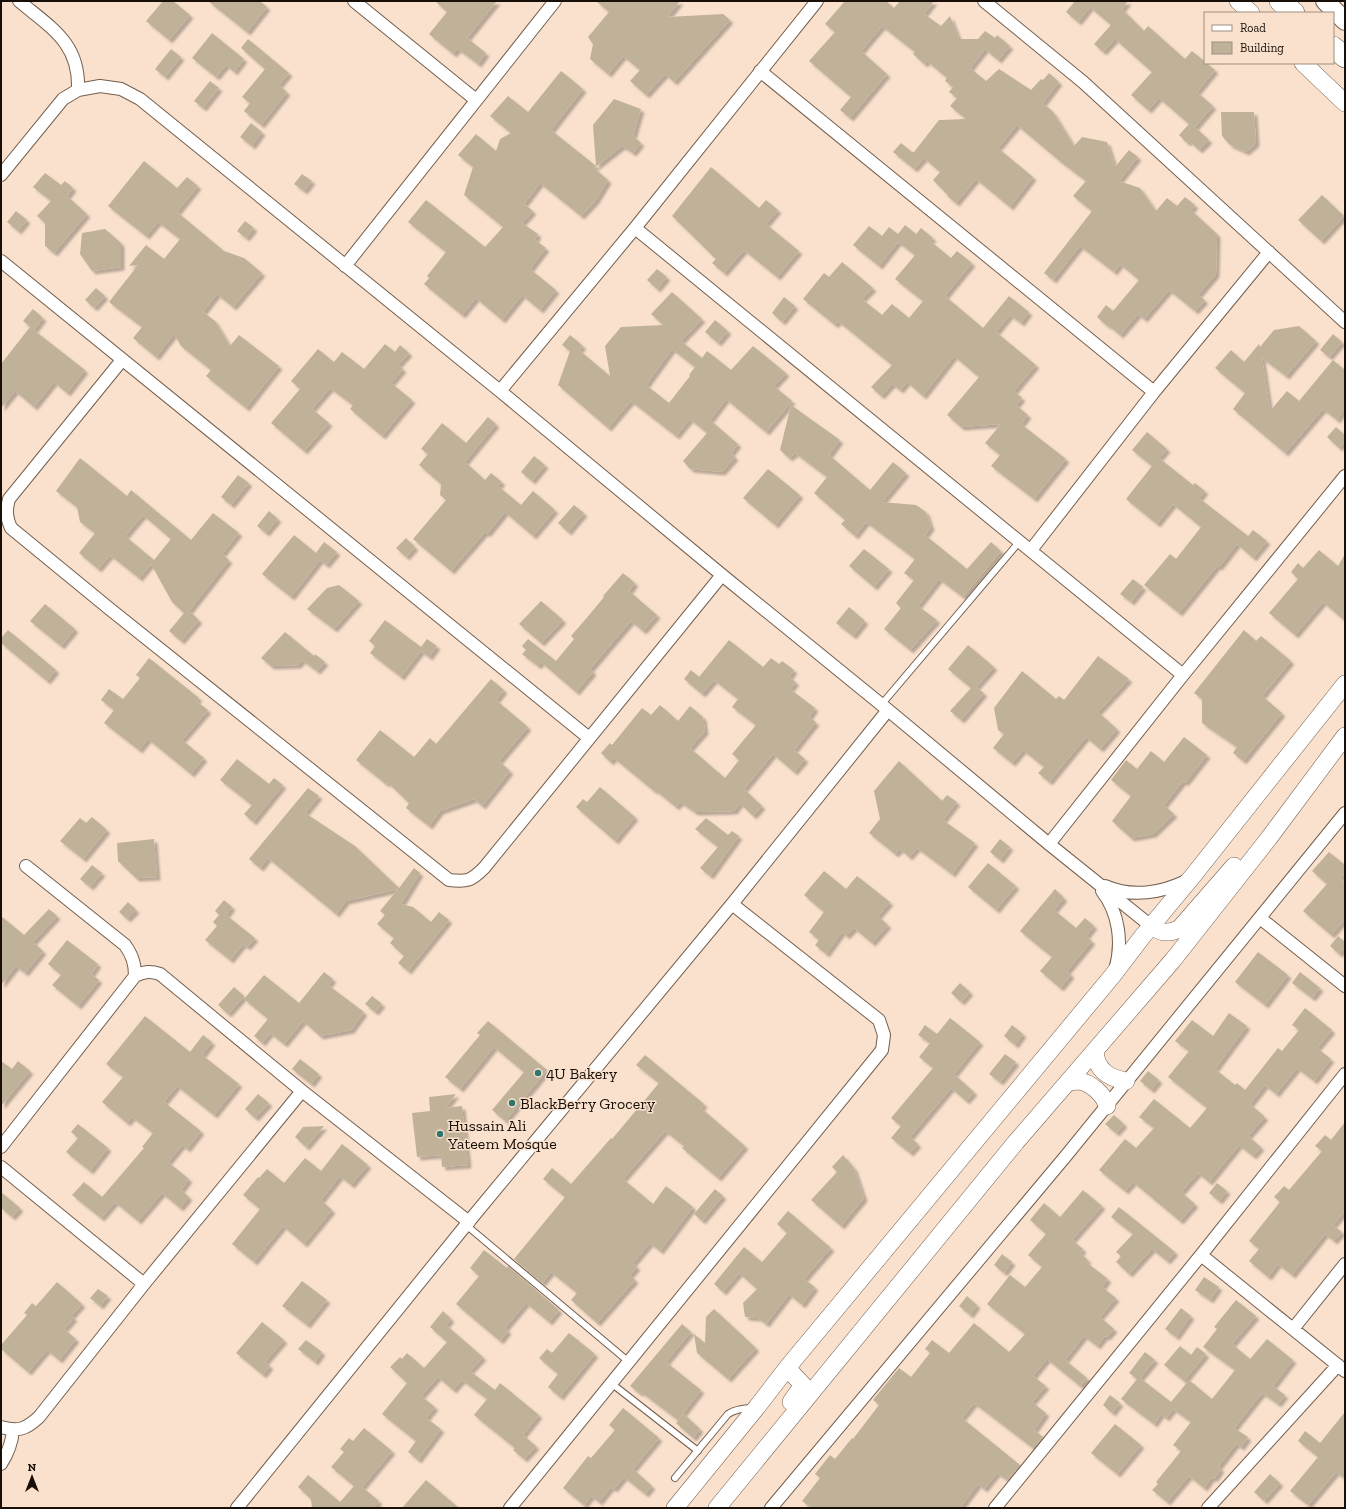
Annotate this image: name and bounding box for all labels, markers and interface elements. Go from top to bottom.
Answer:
legend [1204,12,1334,64]
text: Road [1240,21,1266,35]
text: Building [1240,41,1284,55]
place label: 4U Bakery [546,1064,618,1083]
marker: 4U Bakery [533,1068,543,1078]
place label: BlackBerry Grocery [520,1094,656,1113]
marker: BlackBerry Grocery [507,1098,517,1108]
place label: Hussain Ali Yateem Mosque [447,1116,557,1153]
marker: Hussain Ali Yateem Mosque [435,1129,445,1139]
north arrow [12,1457,52,1497]
text: N [28,1461,37,1474]

